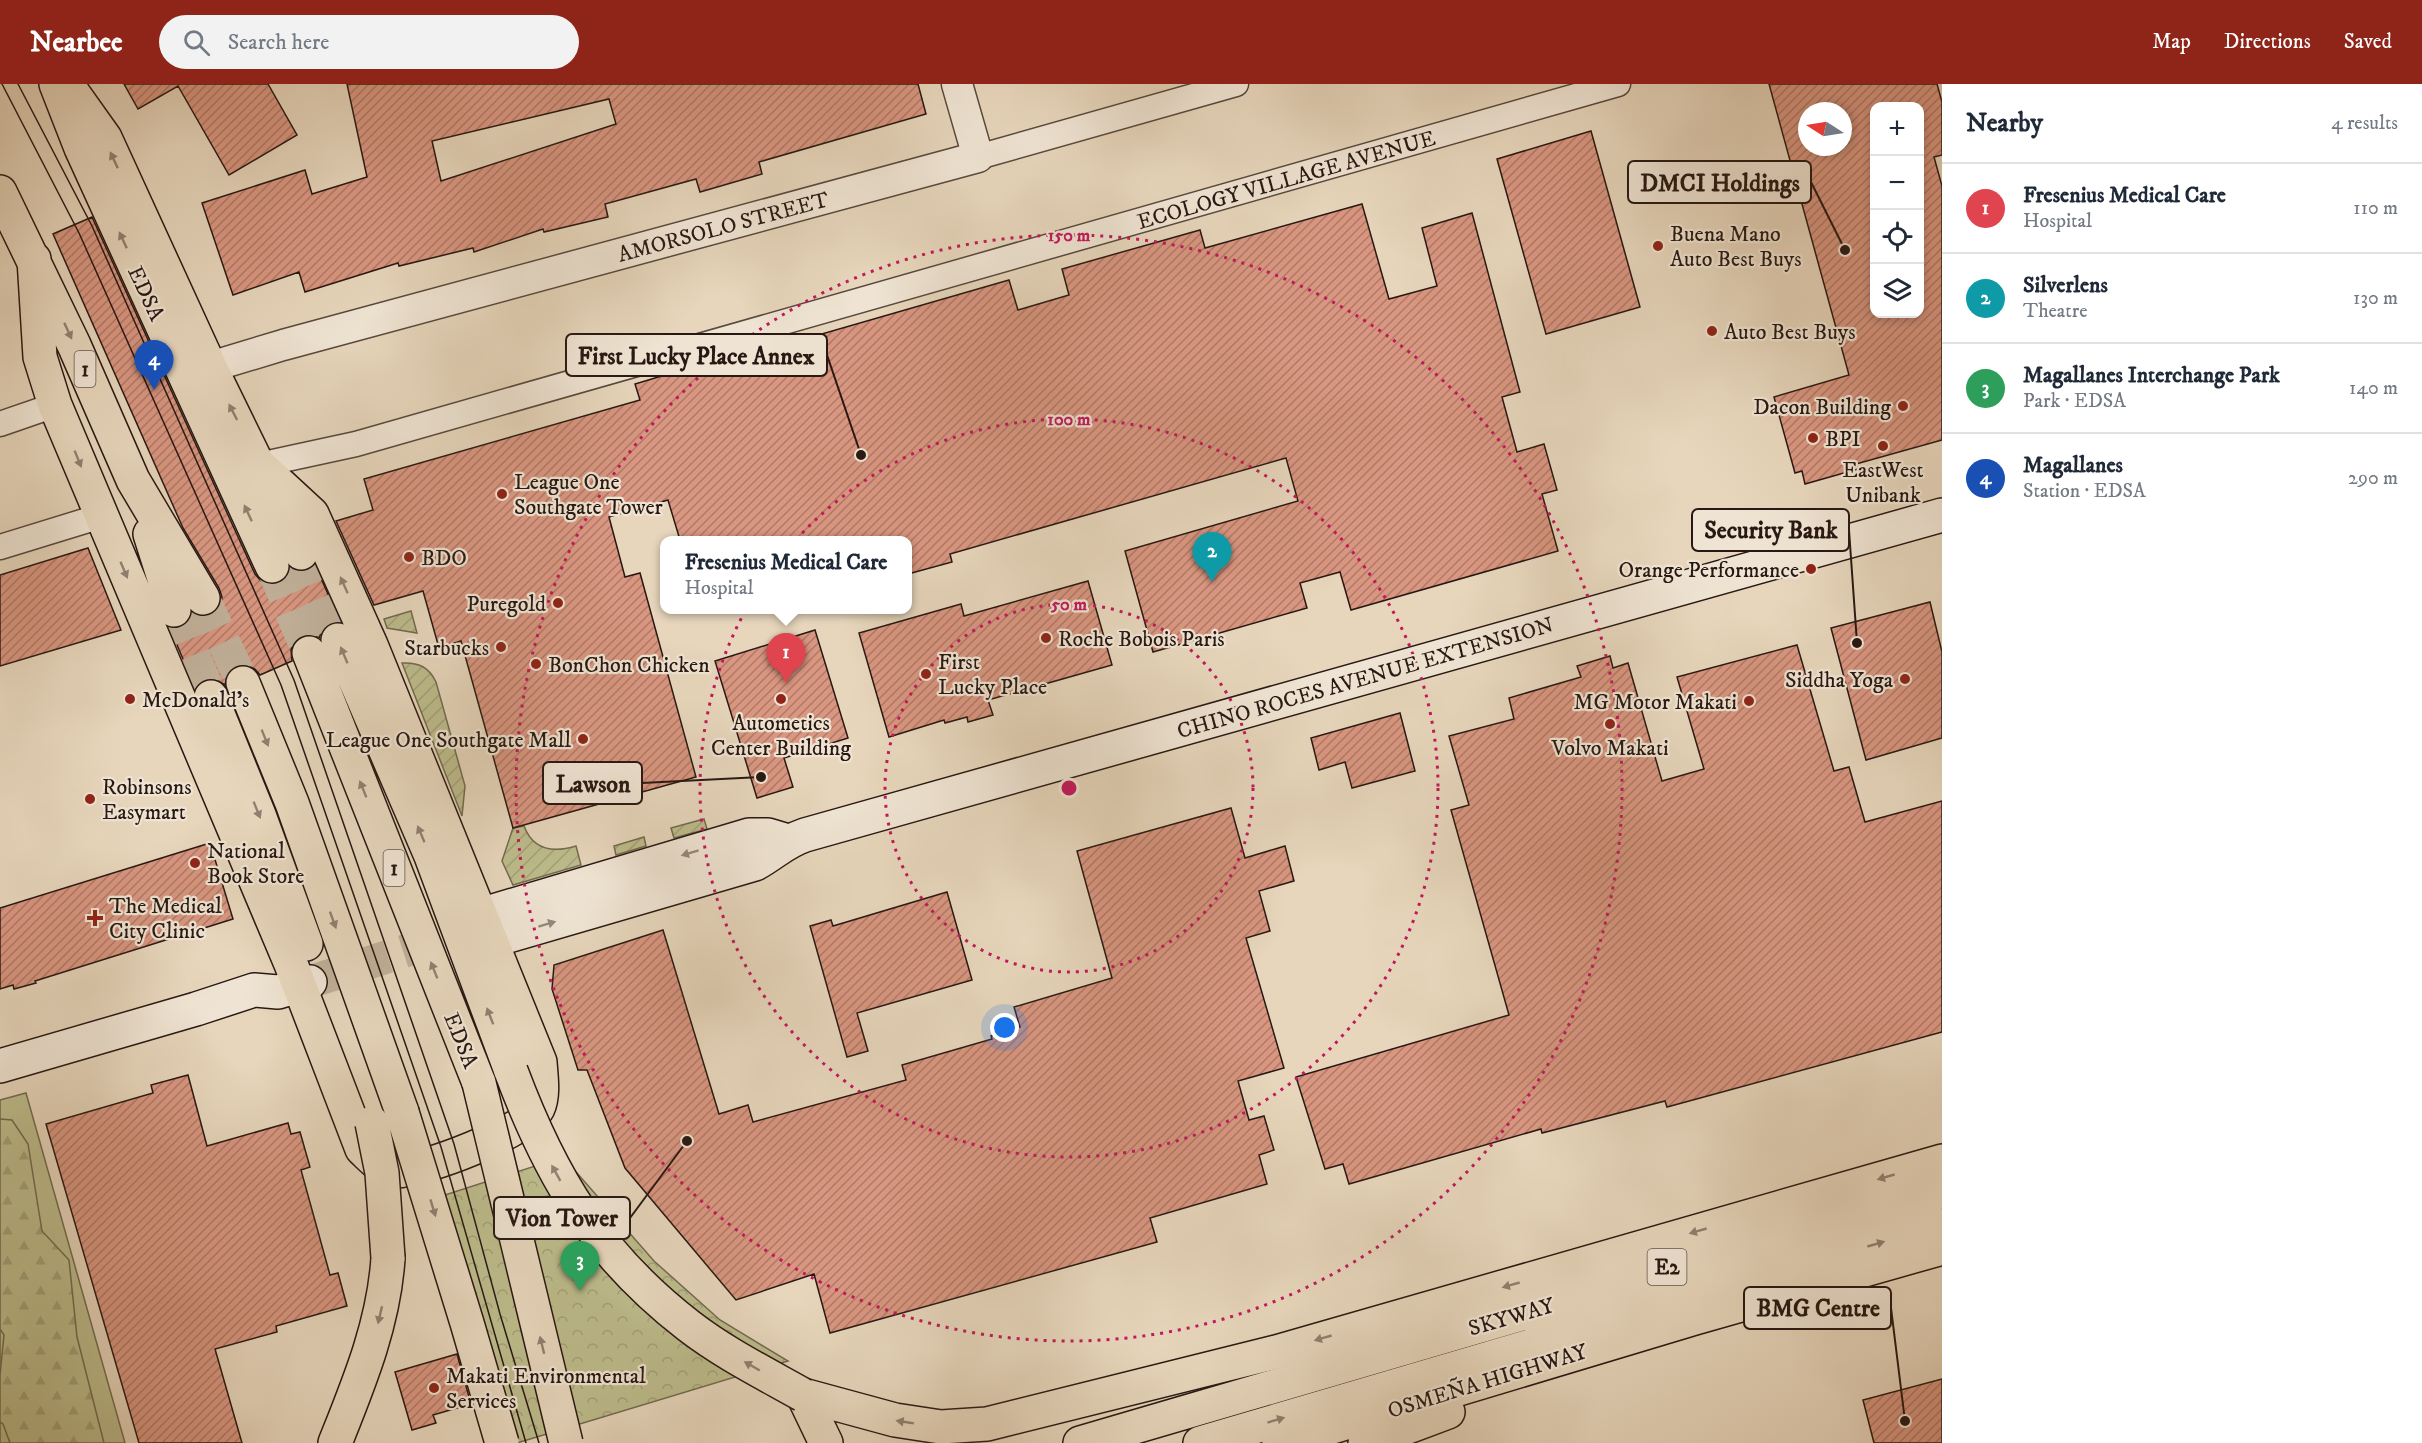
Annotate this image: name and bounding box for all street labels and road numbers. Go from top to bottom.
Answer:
street label: ECOLOGY VILLAGE AVENUE [1134,125,1439,236]
street label: AMORSOLO STREET [615,186,832,269]
street label: EDSA [121,262,170,326]
road number: 1 [74,351,96,387]
street label: CHINO ROCES AVENUE EXTENSION [1174,612,1557,745]
road number: 1 [384,850,404,886]
street label: EDSA [437,1009,484,1073]
road number: E2 [1648,1249,1686,1285]
street label: SKYWAY [1465,1292,1559,1343]
street label: OSMEÑA HIGHWAY [1384,1337,1592,1425]

